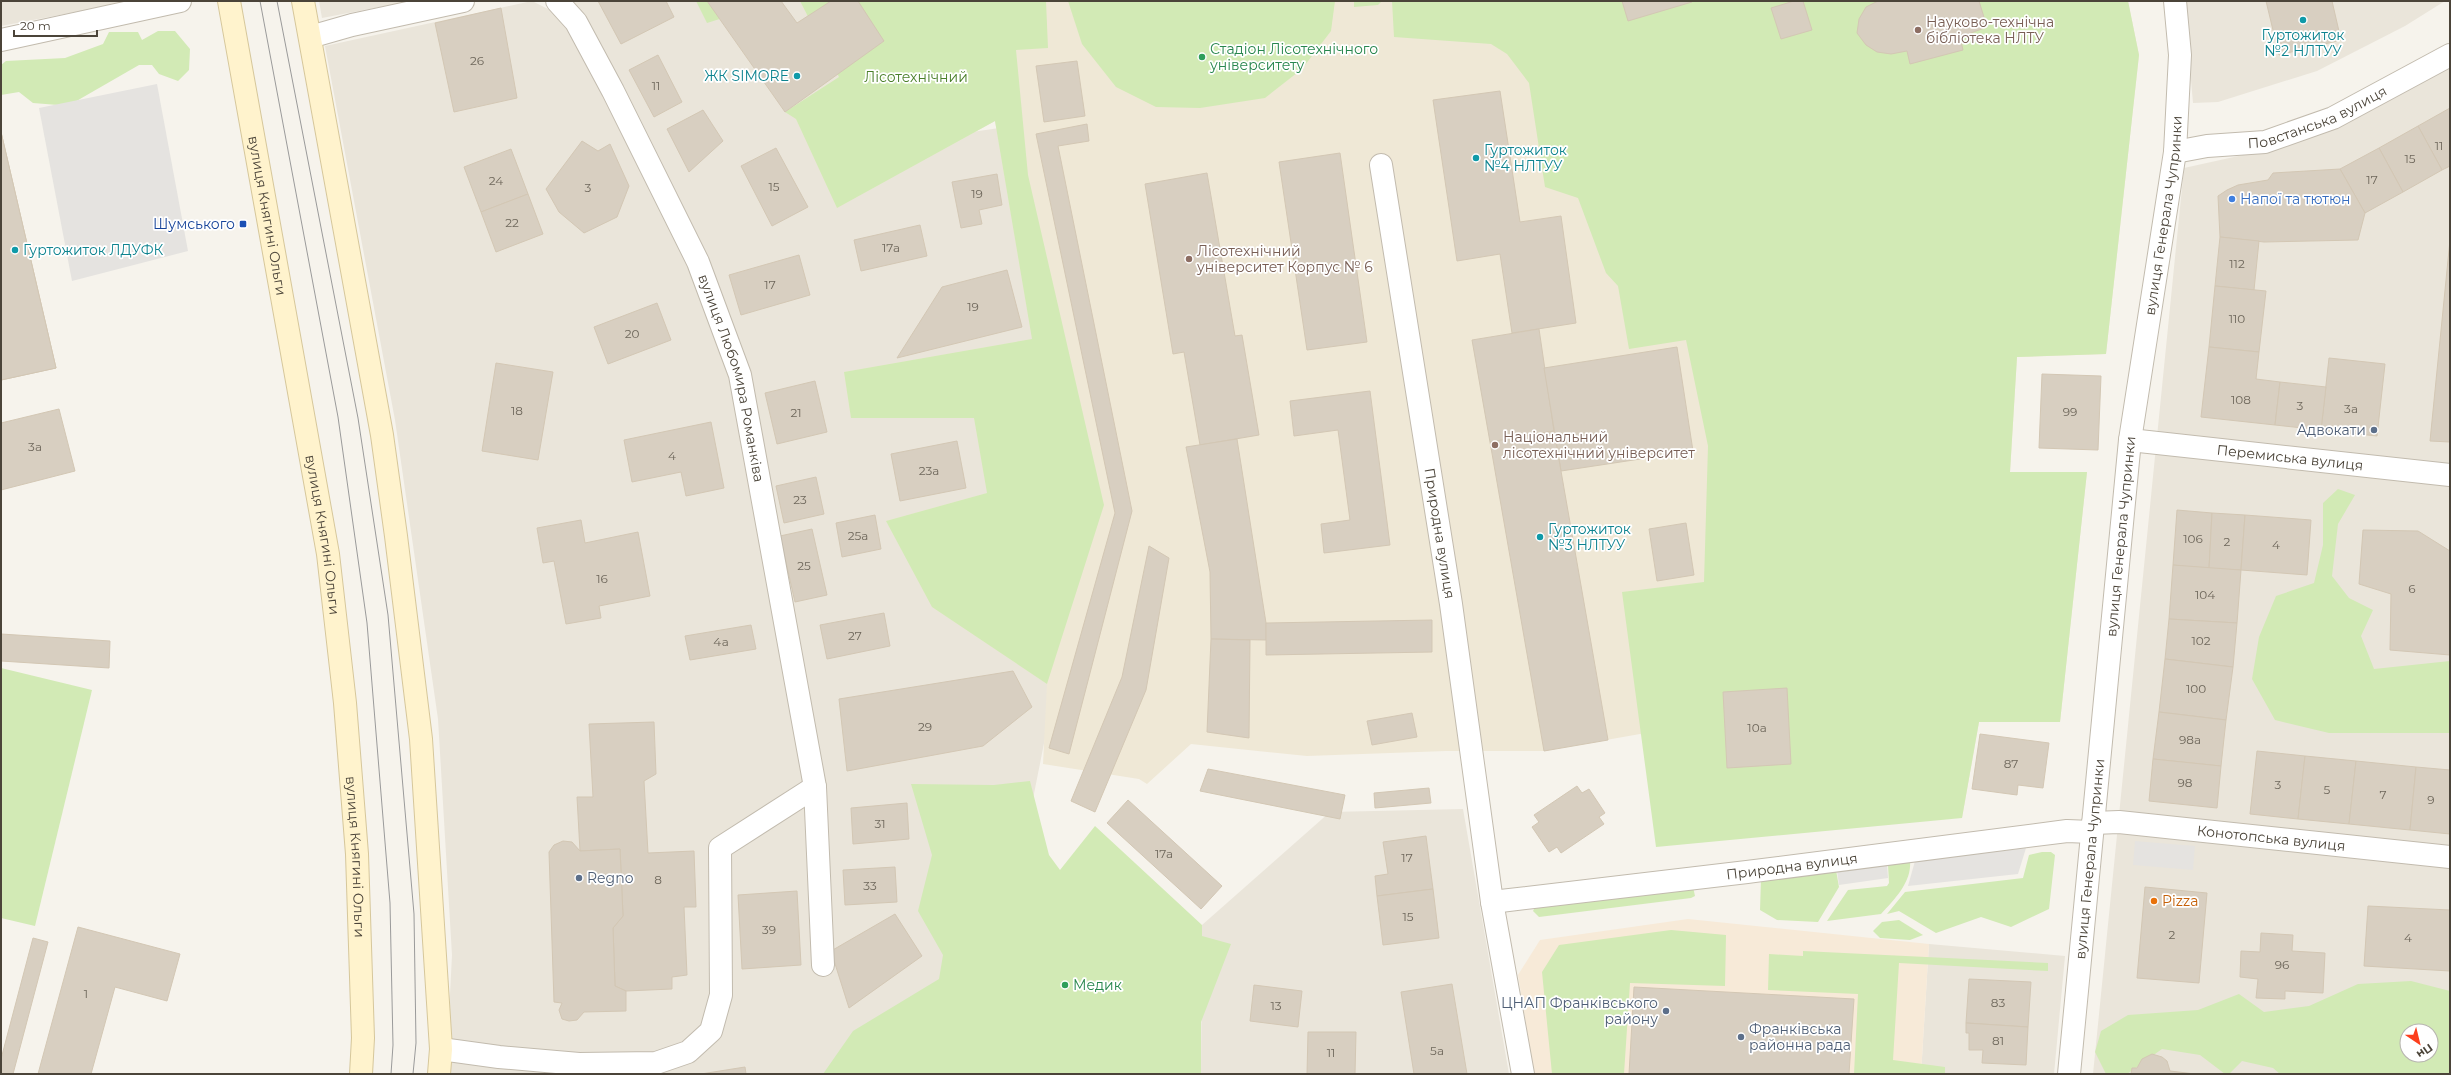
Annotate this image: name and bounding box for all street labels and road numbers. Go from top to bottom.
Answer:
street label: Повстанська вулиця [2247,82,2390,152]
street label: вулиця Генерала Чупринки [2141,115,2186,317]
street label: вулиця Княгині Ольги [244,134,291,297]
street label: вулиця Любомира Романківа [694,272,768,484]
street label: вулиця Генерала Чупринки [2102,435,2139,638]
street label: Перемиська вулиця [2216,441,2364,474]
street label: вулиця Княгині Ольги [301,453,344,616]
street label: Природна вулиця [1420,467,1459,600]
street label: вулиця Генерала Чупринки [2071,758,2108,960]
street label: вулиця Княгині Ольги [342,775,369,938]
street label: Конотопська вулиця [2196,821,2346,855]
street label: Природна вулиця [1725,849,1859,883]

